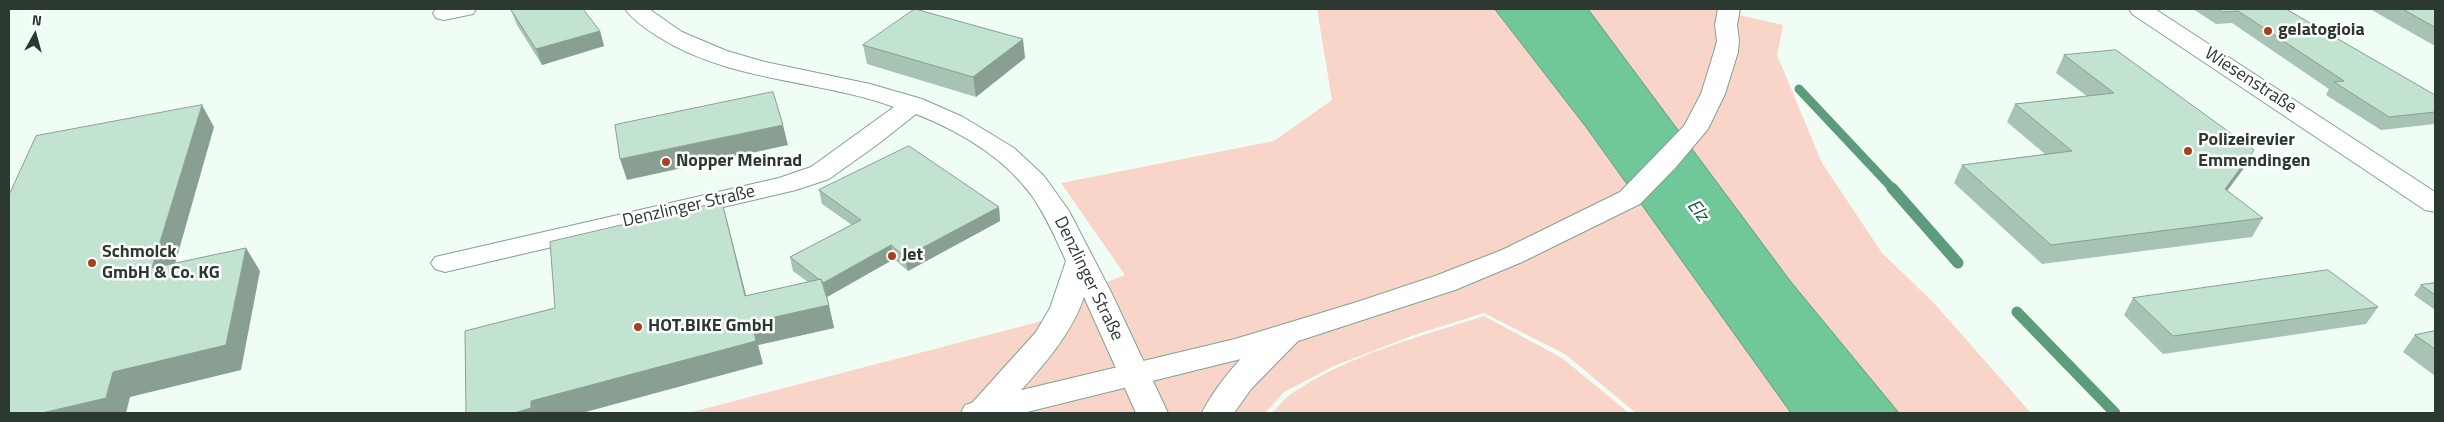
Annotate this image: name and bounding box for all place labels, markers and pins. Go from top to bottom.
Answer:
place label: gelatogioia [2278,20,2365,42]
marker: gelatogioia [2262,25,2274,37]
place label: Polizeirevier Emmendingen [2198,130,2311,172]
marker: Polizeirevier Emmendingen [2182,145,2194,157]
place label: Nopper Meinrad [676,151,802,173]
marker: Nopper Meinrad [660,156,672,168]
place label: Schmolck GmbH & Co. KG [102,242,220,284]
place label: Jet [902,245,923,267]
marker: Jet [886,250,898,262]
marker: Schmolck GmbH & Co. KG [86,257,98,269]
place label: HOT.BIKE GmbH [648,316,774,338]
marker: HOT.BIKE GmbH [632,321,644,333]

